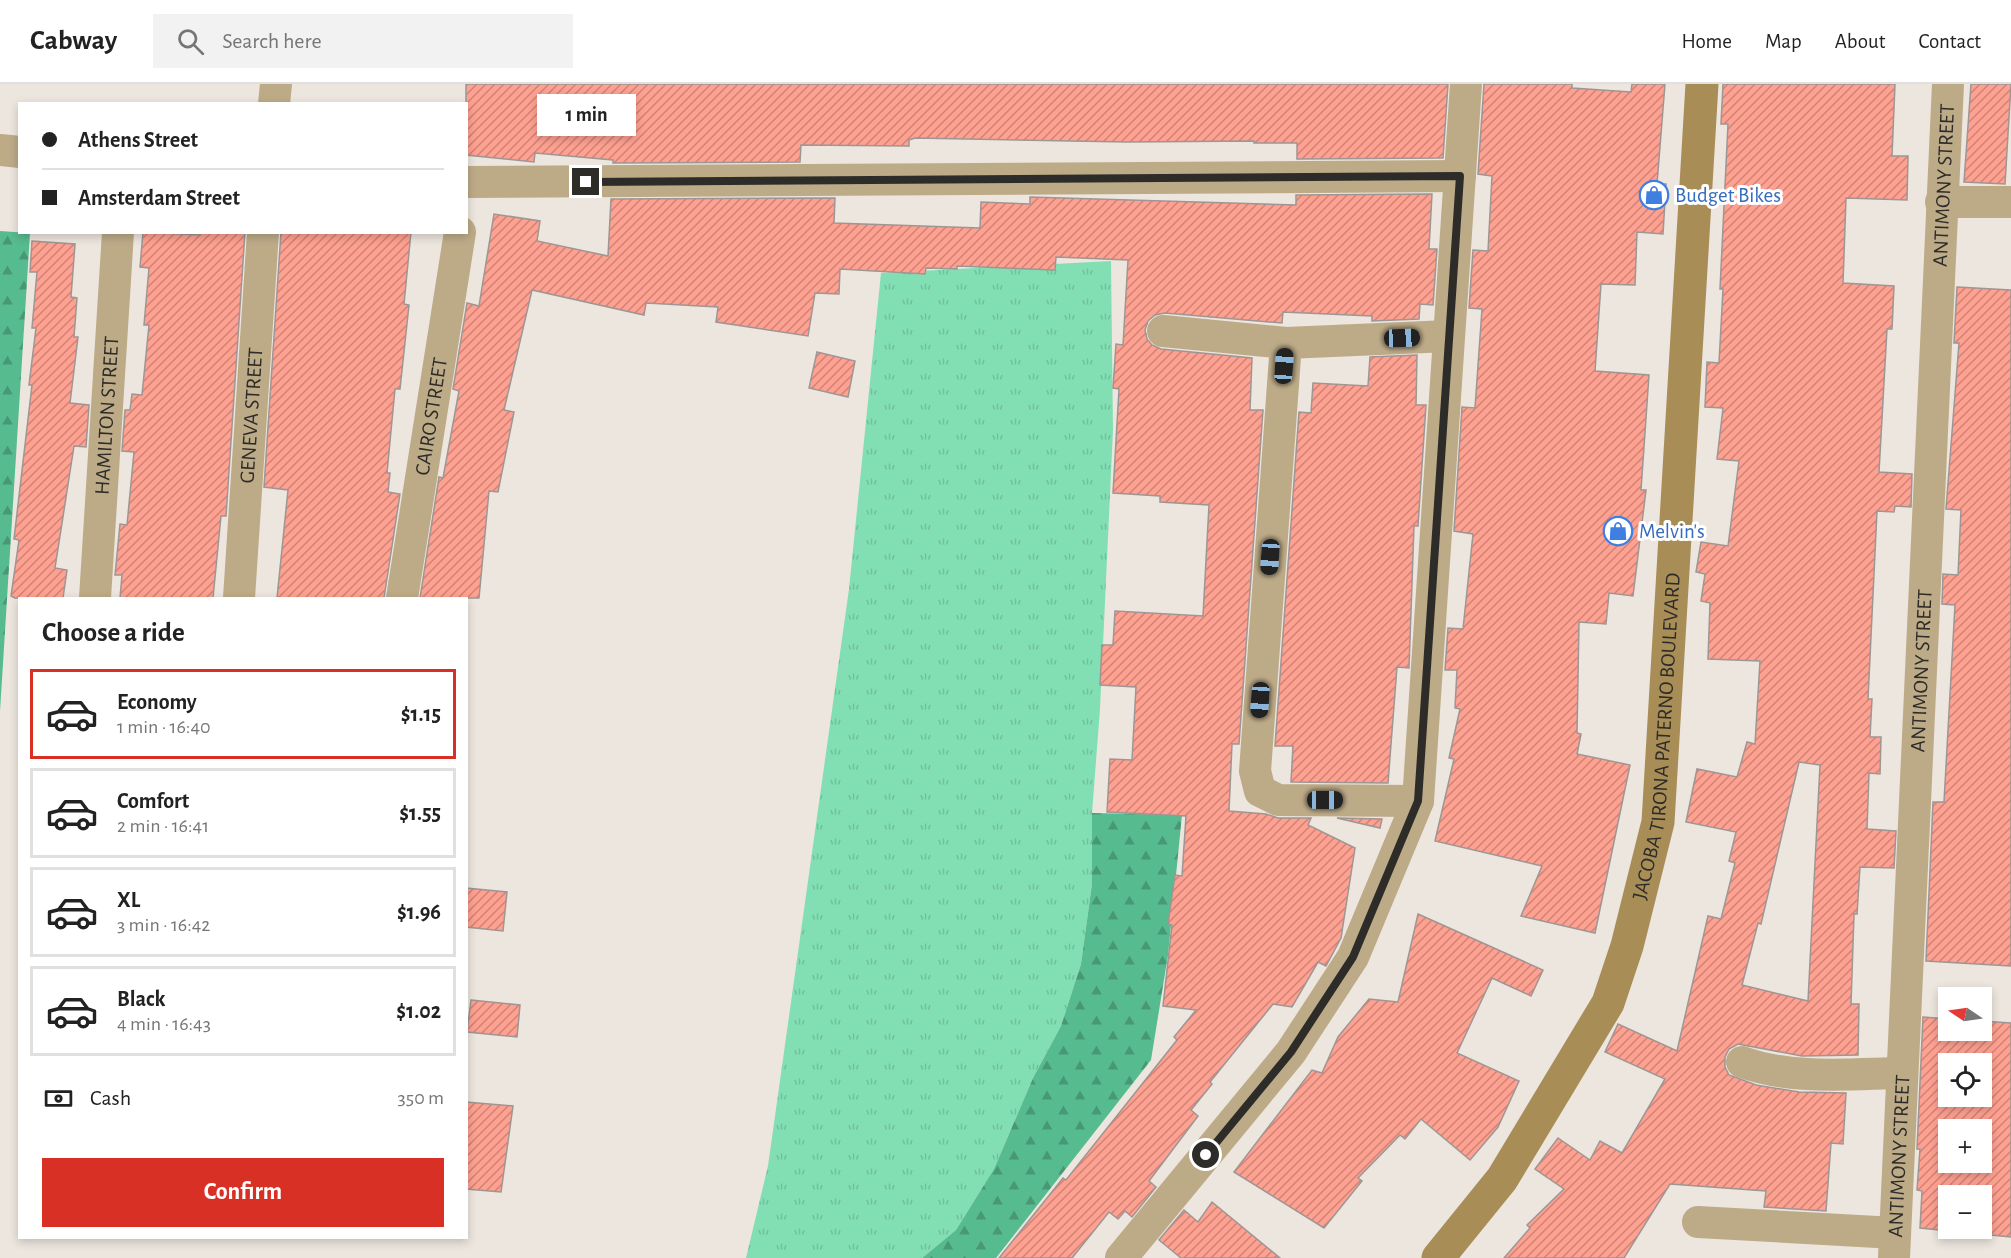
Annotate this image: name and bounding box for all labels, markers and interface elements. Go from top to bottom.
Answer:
search box [153,14,573,68]
icon: search [174,25,207,58]
text: Cabway [30,27,117,55]
text: Search here [222,30,322,52]
text: Home [1681,31,1732,52]
text: Map [1765,31,1802,52]
text: About [1835,31,1885,52]
text: Contact [1918,31,1981,52]
callout: 1 min [536,95,636,137]
street label: ANTIMONY STREET [1929,103,1958,267]
text: 1 min [565,105,608,125]
text: Athens Street [78,129,198,151]
route end [572,168,599,195]
shop icon: Budget Bikes [1638,179,1670,211]
place label: Budget Bikes [1675,185,1781,206]
text: Amsterdam Street [78,187,240,209]
car [1384,328,1420,348]
street label: HAMILTON STREET [91,335,122,495]
street label: GENEVA STREET [236,347,266,484]
car [1274,347,1294,385]
street label: CAIRO STREET [411,356,450,477]
shop icon: Melvin's [1602,515,1634,547]
place label: Melvin's [1639,521,1705,542]
car [1260,538,1280,576]
street label: JACOBA TIRONA PATERNO BOULEVARD [1628,572,1683,902]
street label: ANTIMONY STREET [1907,589,1935,753]
text: Choose a ride [42,619,185,646]
car [1250,681,1270,719]
icon: car [45,687,99,741]
text: Economy [117,691,197,713]
text: $1.15 [401,703,441,725]
text: 1 min · 16:40 [117,717,211,737]
icon: car [45,786,99,840]
text: Comfort [117,790,189,812]
car [1307,791,1343,809]
text: $1.55 [399,802,441,824]
text: 2 min · 16:41 [117,816,209,836]
icon: car [45,885,99,939]
text: XL [117,889,140,911]
text: $1.96 [397,901,441,923]
text: 3 min · 16:42 [117,915,210,935]
icon: car [45,984,99,1038]
north arrow [1938,987,1992,1041]
map controls [1938,987,1992,1239]
text: Black [117,988,165,1010]
text: $1.02 [396,1000,441,1022]
text: 4 min · 16:43 [117,1014,211,1034]
button: locate [1938,1053,1992,1107]
street label: ANTIMONY STREET [1884,1074,1913,1238]
icon: cash [42,1082,75,1115]
text: Cash [90,1087,131,1109]
text: 350 m [398,1088,444,1108]
button: + [1938,1119,1992,1173]
route start [1192,1141,1219,1168]
button: Confirm [42,1158,444,1227]
button: − [1938,1185,1992,1239]

